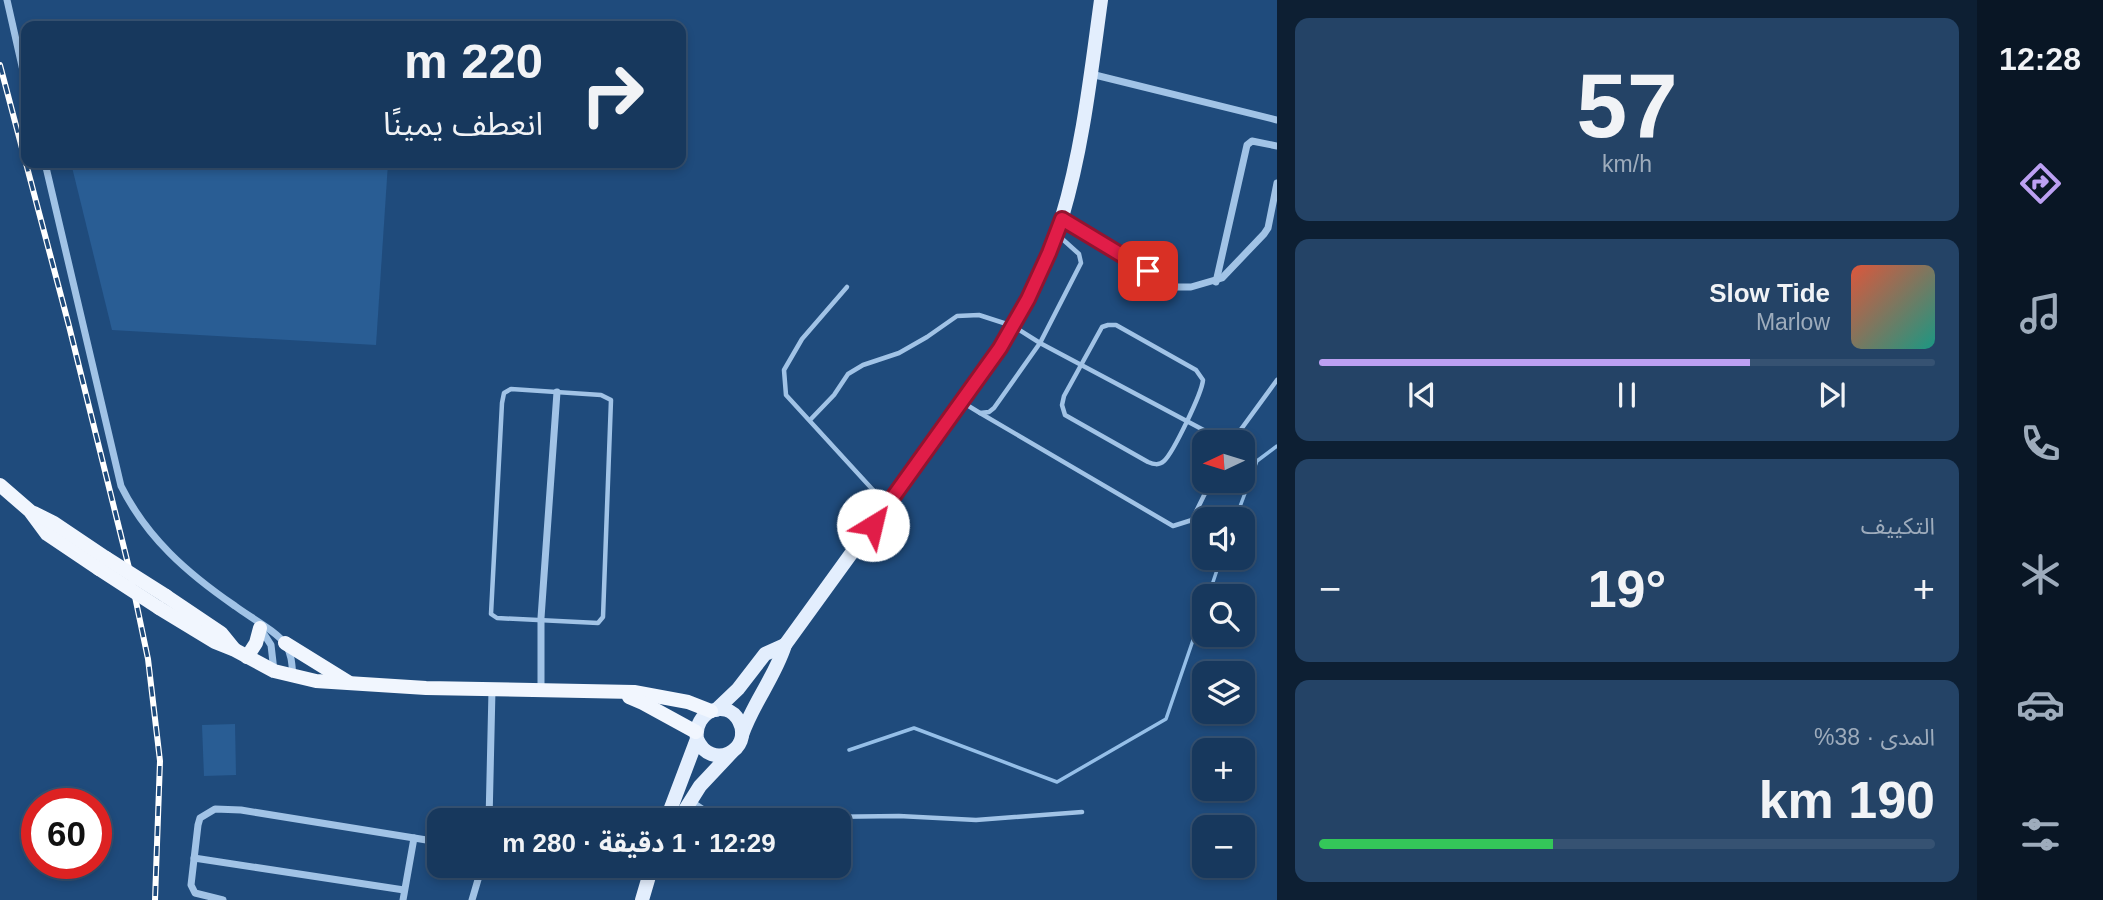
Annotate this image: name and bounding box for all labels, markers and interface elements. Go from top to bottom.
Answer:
text: 220 m [404,34,543,88]
text: 12:28 [1999,41,2081,77]
icon: right [567,49,658,140]
text: 57 [1576,55,1678,156]
text: انعطف يمينًا [383,106,543,142]
text: km/h [1602,151,1652,177]
icon: directions [2016,159,2065,208]
pin [1118,241,1178,301]
icon: arrive [1129,252,1167,290]
text: Slow Tide [1709,278,1830,308]
icon: music [2016,289,2065,338]
text: Marlow [1756,309,1830,335]
icon: previous [1403,376,1441,414]
icon: pause [1608,376,1646,414]
icon: next [1813,376,1851,414]
icon: phone [2016,419,2065,468]
north arrow [1192,430,1255,494]
map controls [1192,430,1255,878]
position arrow [836,488,910,562]
button: sound [1192,507,1255,570]
text: التكييف [1861,513,1935,539]
icon: climate [2016,550,2065,599]
text: 19° [1588,560,1666,618]
text: − [1319,568,1341,610]
text: + [1913,568,1935,610]
button: search [1192,584,1255,647]
button: layers [1192,661,1255,724]
icon: car [2016,680,2065,729]
text: المدى · 38% [1814,724,1935,750]
button: + [1192,738,1255,801]
text: 190 km [1759,771,1935,829]
speed limit sign: 60 [21,788,112,879]
icon: filters [2016,810,2065,859]
button: − [1192,815,1255,878]
text: 12:29 · 1 دقيقة · 280 m [502,828,776,858]

